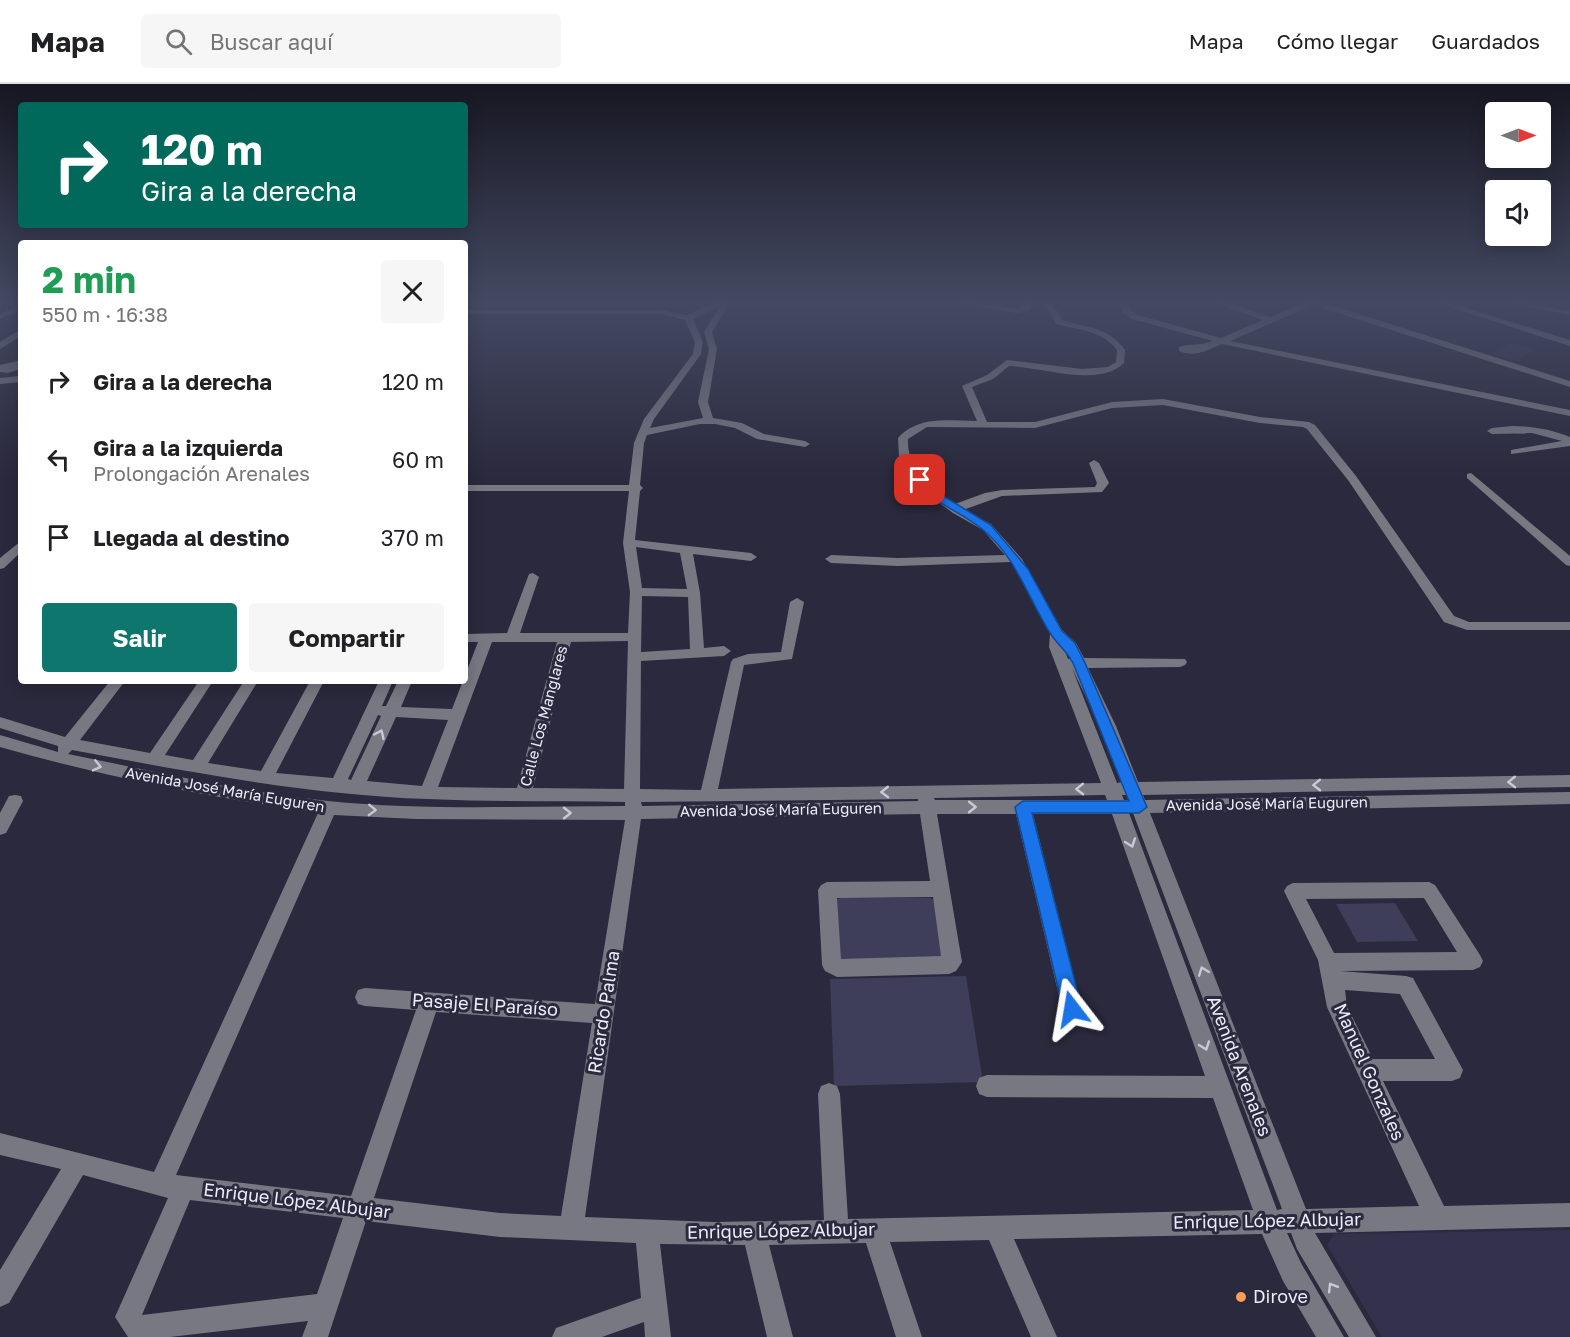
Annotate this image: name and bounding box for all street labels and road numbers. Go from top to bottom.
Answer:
street label: Calle Los Manglares [516,643,571,788]
street label: Avenida José María Euguren [124,763,326,815]
street label: Avenida José María Euguren [1166,792,1368,814]
street label: Avenida José María Euguren [680,798,882,820]
street label: Ricardo Palma [582,949,624,1075]
street label: Pasaje El Paraíso [411,988,559,1020]
street label: Avenida Arenales [1203,992,1277,1139]
street label: Manuel Gonzales [1330,1000,1410,1144]
street label: Enrique López Albujar [202,1178,392,1222]
street label: Enrique López Albujar [1173,1207,1361,1233]
street label: Enrique López Albujar [687,1217,875,1243]

